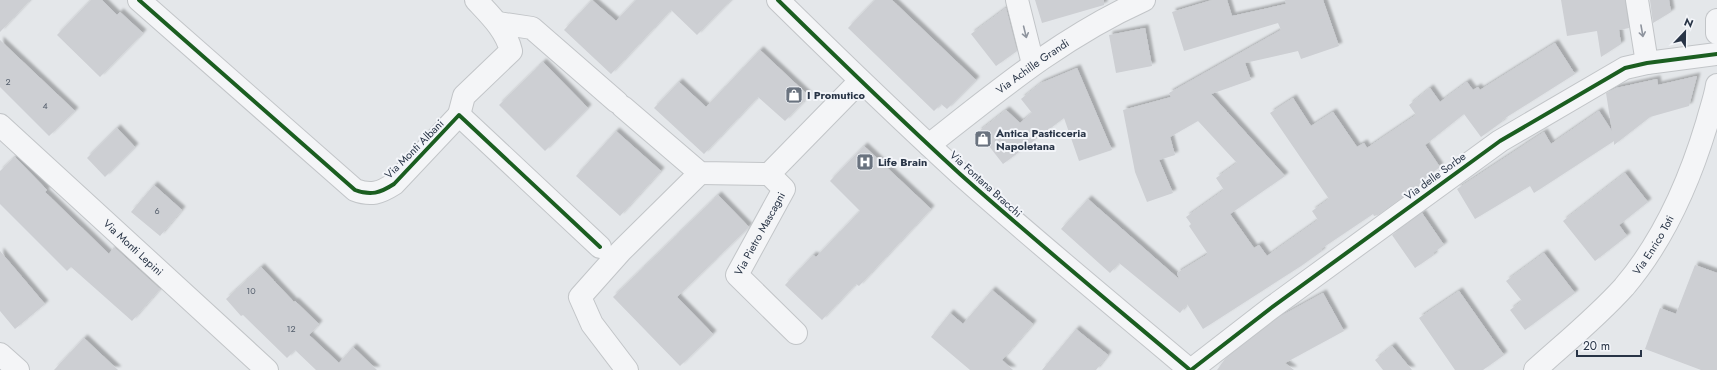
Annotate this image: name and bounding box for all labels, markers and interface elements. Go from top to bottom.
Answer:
north arrow [1665,12,1705,52]
text: N [1682,14,1696,32]
one-way arrow [1638,24,1646,37]
one-way arrow [1022,25,1029,38]
street label: Via Achille Grandi [992,35,1072,98]
house number: 2 [5,75,11,88]
shop icon: I Promutico [784,85,804,105]
place label: I Promutico [807,87,866,103]
house number: 4 [42,99,48,112]
street label: Via Monti Albani [381,116,447,182]
place label: Antica Pasticceria Napoletana [995,125,1086,154]
shop icon: Antica Pasticceria Napoletana [973,129,993,149]
street label: Via Fontana Bracchi [946,147,1026,221]
street label: Via delle Sorbe [1401,148,1469,204]
hospital icon: Life Brain [855,152,875,172]
place label: Life Brain [878,154,927,170]
street label: Via Pietro Mascagni [730,189,789,278]
house number: 6 [154,204,160,217]
street label: Via Enrico Toti [1629,212,1678,278]
street label: Via Monti Lepini [100,216,167,279]
house number: 10 [246,284,256,297]
house number: 12 [286,322,296,335]
scale bar [1577,332,1641,358]
text: 20 m [1583,337,1610,355]

